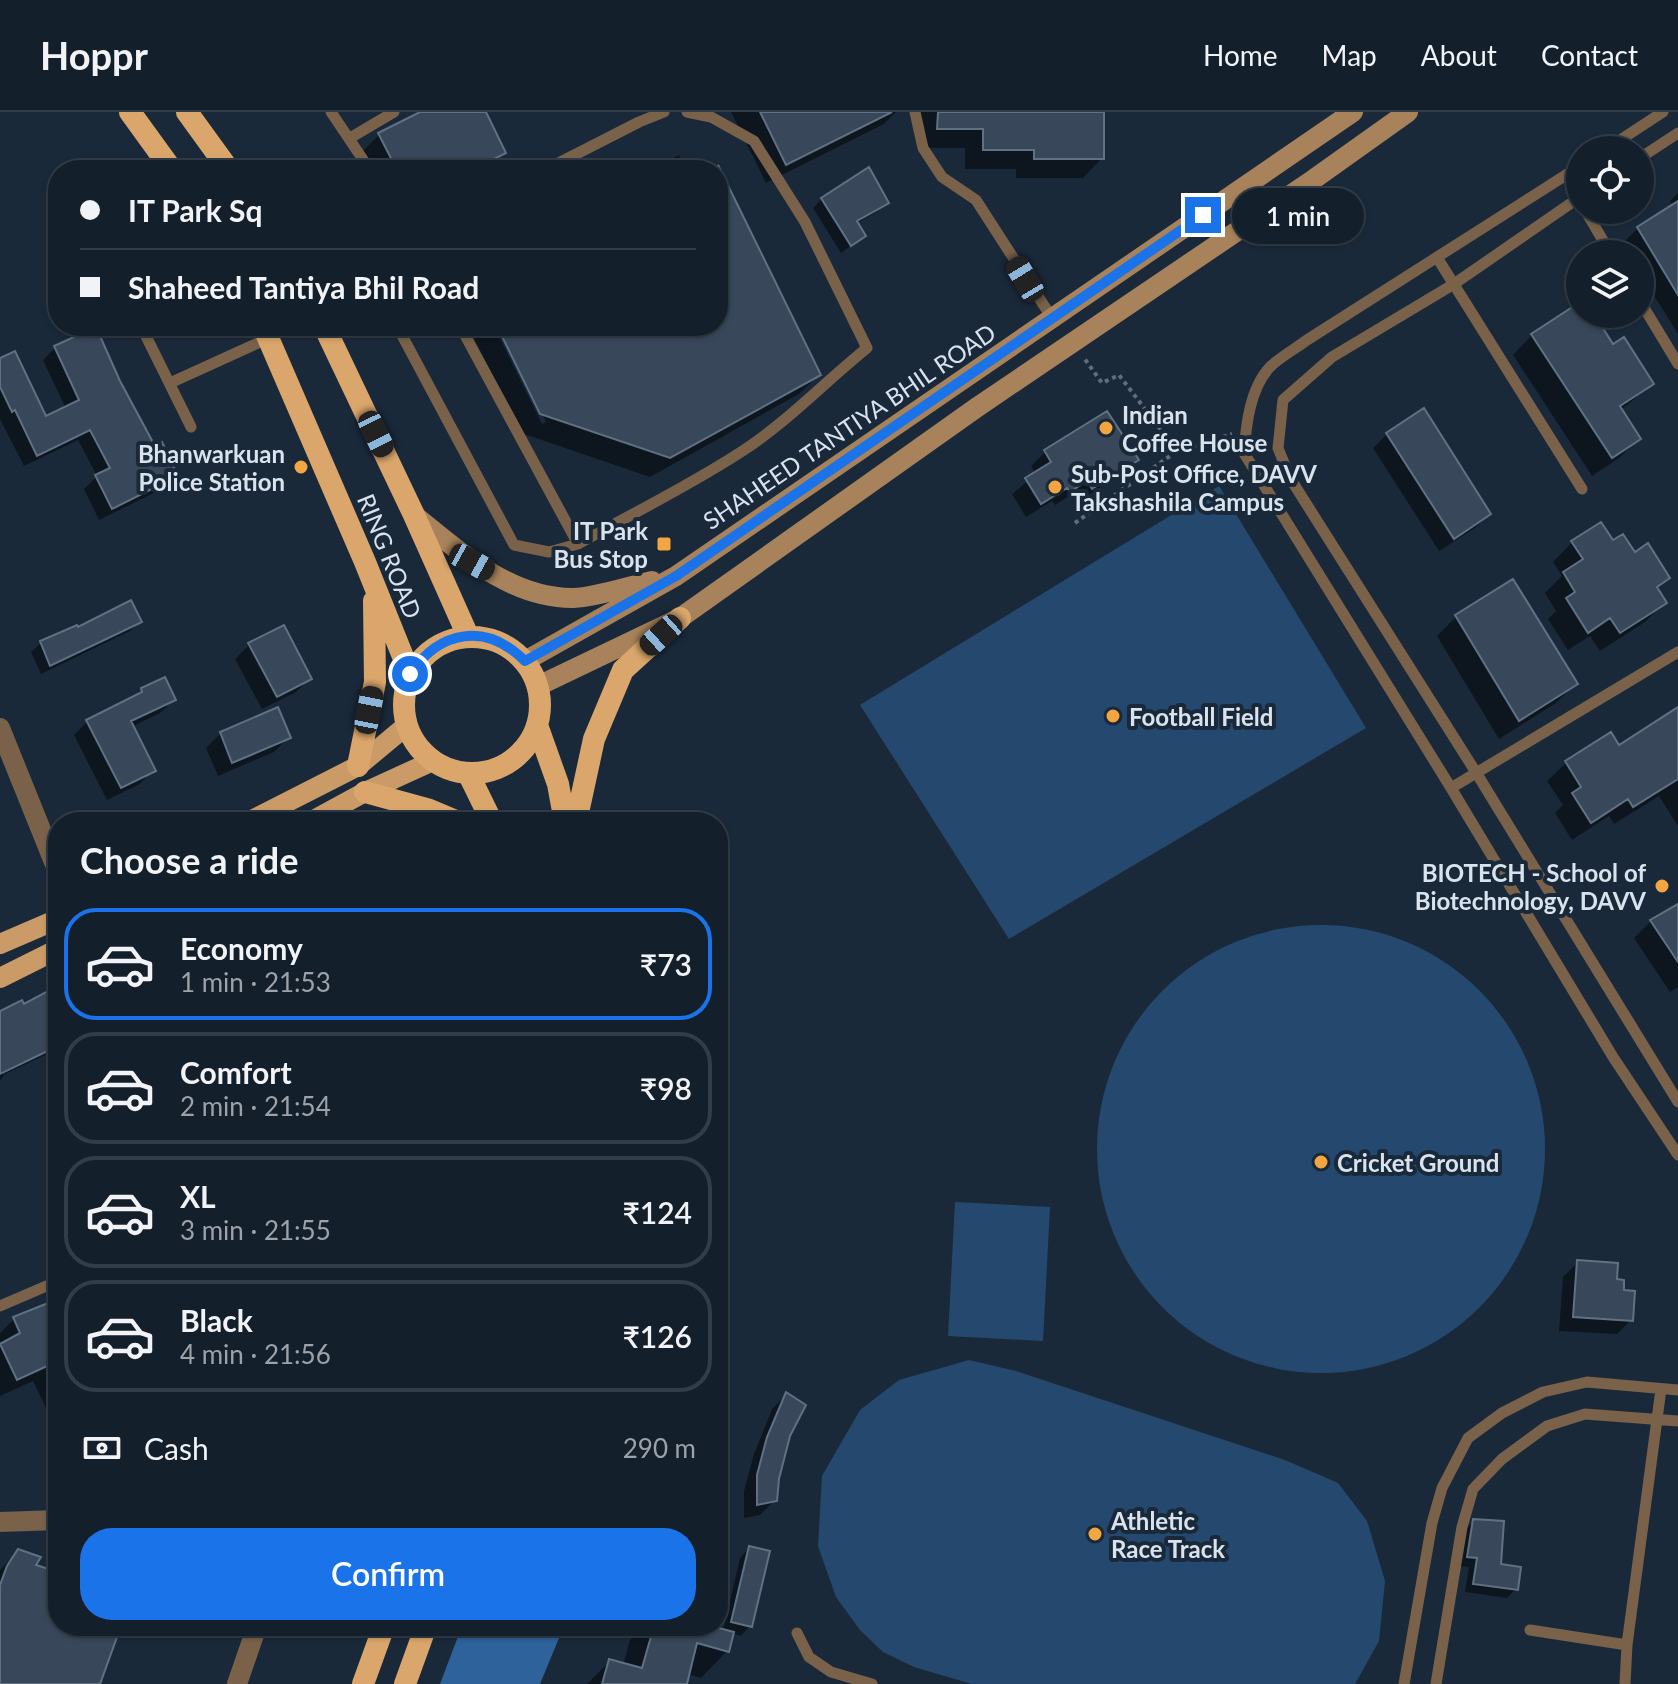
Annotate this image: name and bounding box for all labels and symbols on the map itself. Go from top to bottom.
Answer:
callout: 1 min [1231,187,1363,243]
route end [1185,197,1221,233]
car [1002,252,1048,306]
street label: SHAHEED TANTIYA BHIL ROAD [697,317,1001,535]
place label: Indian Coffee House [1122,400,1268,457]
car [355,407,397,461]
marker: Indian Coffee House [1097,419,1115,437]
place label: Bhanwarkuan Police Station [138,439,285,496]
marker: Bhanwarkuan Police Station [292,458,310,476]
place label: Sub-Post Office, DAVV Takshashila Campus [1071,459,1317,516]
marker: Sub-Post Office, DAVV Takshashila Campus [1046,478,1064,496]
street label: RING ROAD [352,489,428,623]
place label: IT Park Bus Stop [554,516,648,573]
marker: IT Park Bus Stop [655,535,673,553]
car [445,540,499,584]
car [635,610,687,660]
route start [392,656,428,692]
car [353,684,385,736]
place label: Football Field [1129,702,1273,731]
marker: Football Field [1104,707,1122,725]
place label: BIOTECH - School of Biotechnology, DAVV [1415,858,1646,915]
marker: BIOTECH - School of Biotechnology, DAVV [1653,877,1671,895]
place label: Cricket Ground [1337,1148,1499,1177]
marker: Cricket Ground [1312,1153,1330,1171]
place label: Athletic Race Track [1110,1506,1225,1563]
marker: Athletic Race Track [1086,1525,1104,1543]

